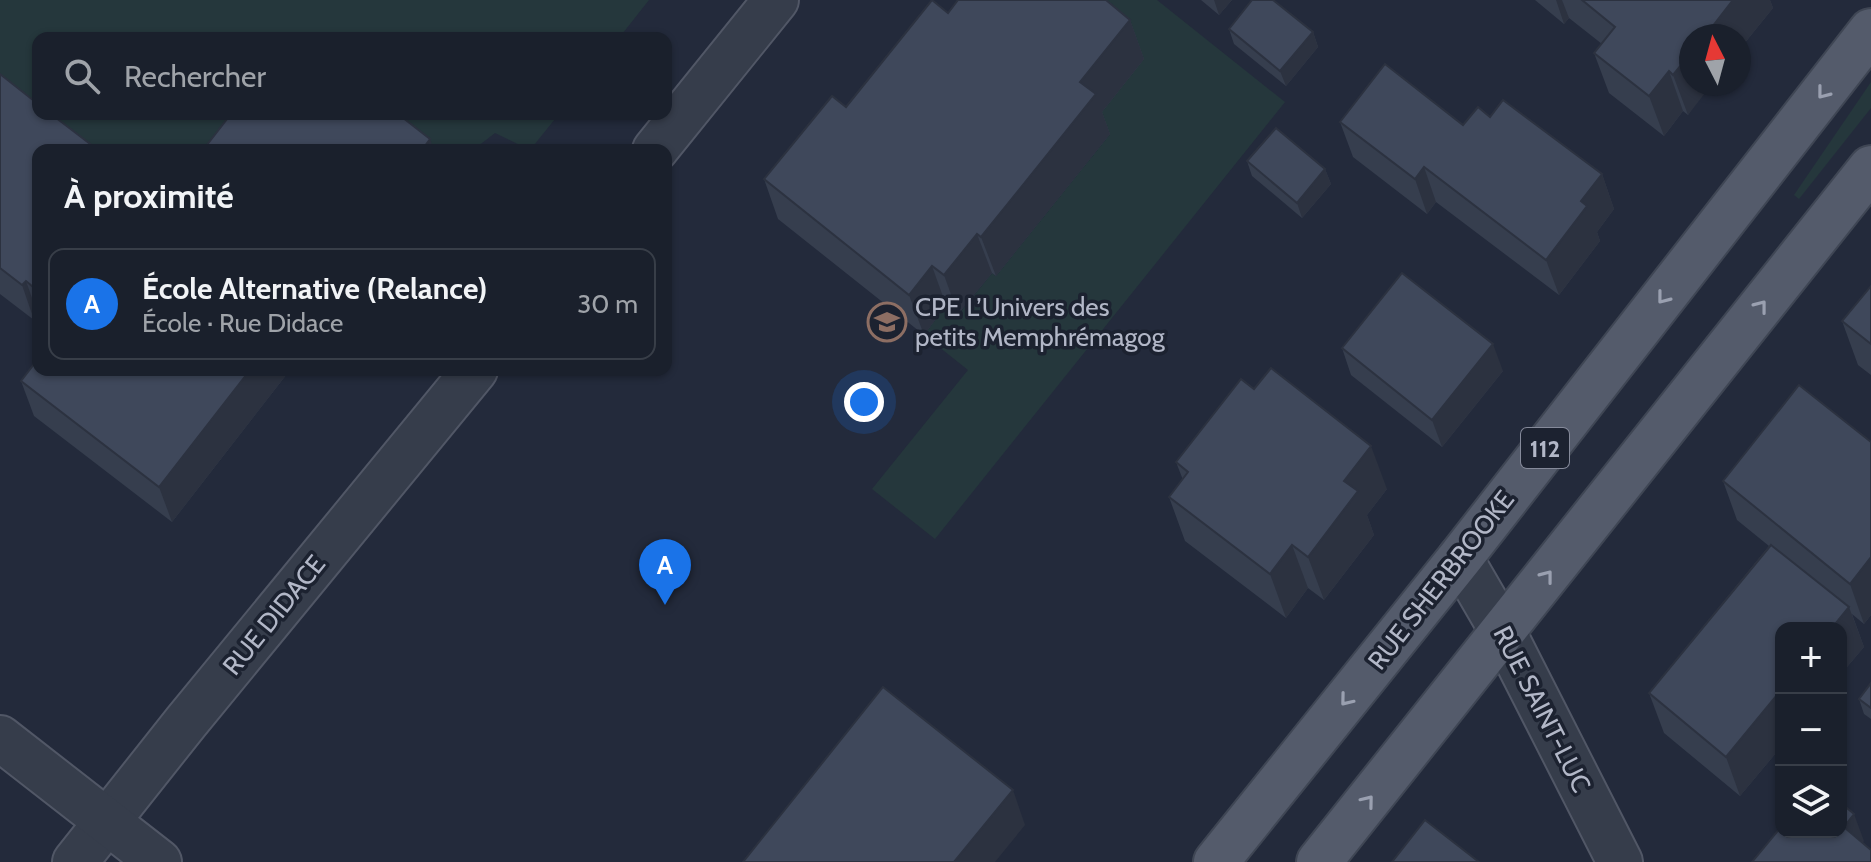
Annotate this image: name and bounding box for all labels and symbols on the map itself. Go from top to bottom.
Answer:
north arrow [1679,24,1751,96]
one-way arrow [1818,84,1833,98]
one-way arrow [1658,289,1672,304]
place label: CPE L’Univers des petits Memphrémagog [915,291,1166,353]
one-way arrow [1752,300,1766,315]
school or university icon: CPE L’Univers des petits Memphrémagog [866,301,908,343]
your location [844,382,884,422]
road number: 112 [1521,428,1569,468]
street label: RUE SHERBROOKE [1361,484,1521,676]
pin: A [639,539,691,605]
street label: RUE DIDACE [216,549,332,681]
one-way arrow [1538,570,1552,585]
street label: RUE SAINT-LUC [1486,621,1598,797]
one-way arrow [1341,690,1356,705]
one-way arrow [1358,796,1373,810]

